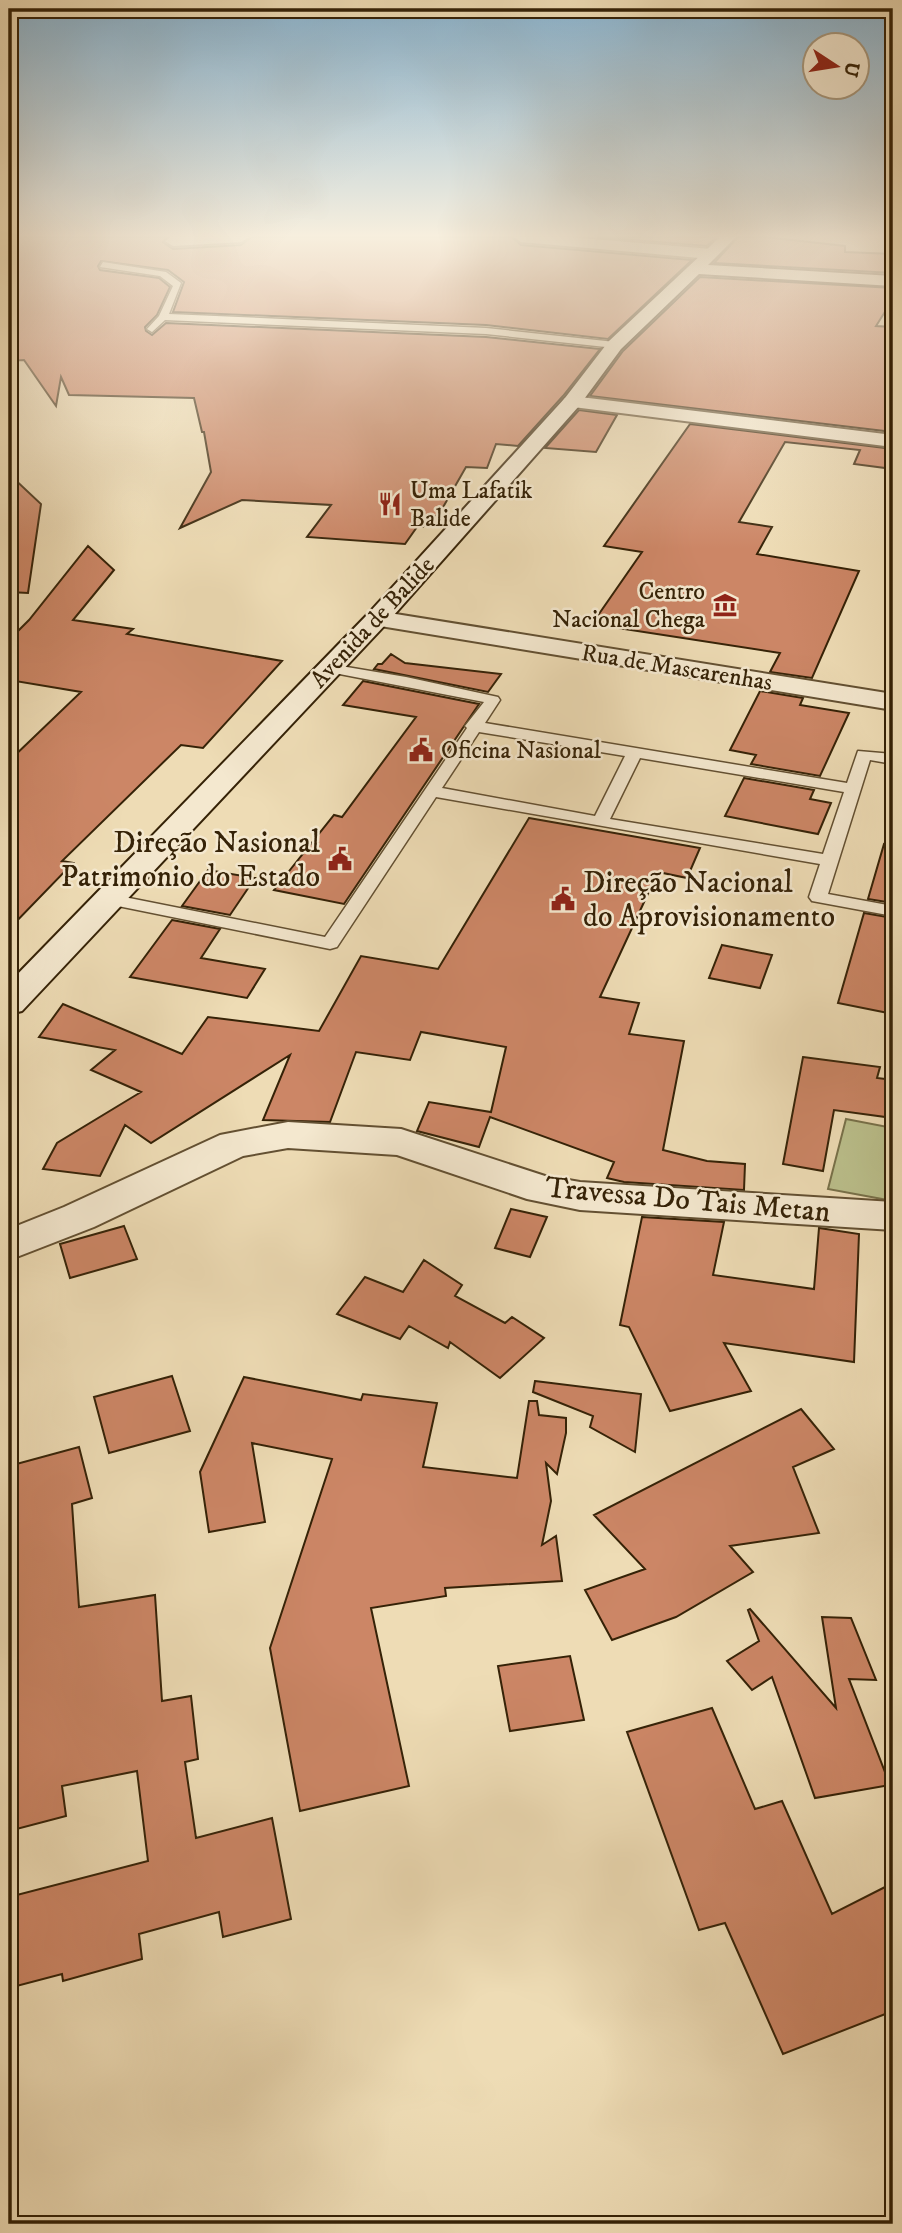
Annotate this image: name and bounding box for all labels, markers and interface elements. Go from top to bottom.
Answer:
north arrow [800,32,870,102]
text: U [838,60,864,79]
place label: Uma Lafatik Balide [410,476,533,534]
restaurant icon: Uma Lafatik Balide [376,490,404,518]
street label: Avenida de Balide [304,551,441,695]
place label: Centro Nacional Chega [552,577,706,635]
museum icon: Centro Nacional Chega [711,591,739,619]
street label: Rua de Mascarenhas [579,638,774,698]
public building icon: Oficina Nasional [407,736,435,764]
place label: Oficina Nasional [441,736,602,766]
place label: Direção Nasional Patrimonio do Estado [61,825,320,896]
public building icon: Direção Nasional Patrimonio do Estado [326,845,354,873]
place label: Direção Nacional do Aprovisionamento [583,865,835,936]
public building icon: Direção Nacional do Aprovisionamento [549,885,577,913]
street label: Travessa Do Tais Metan [544,1170,832,1231]

